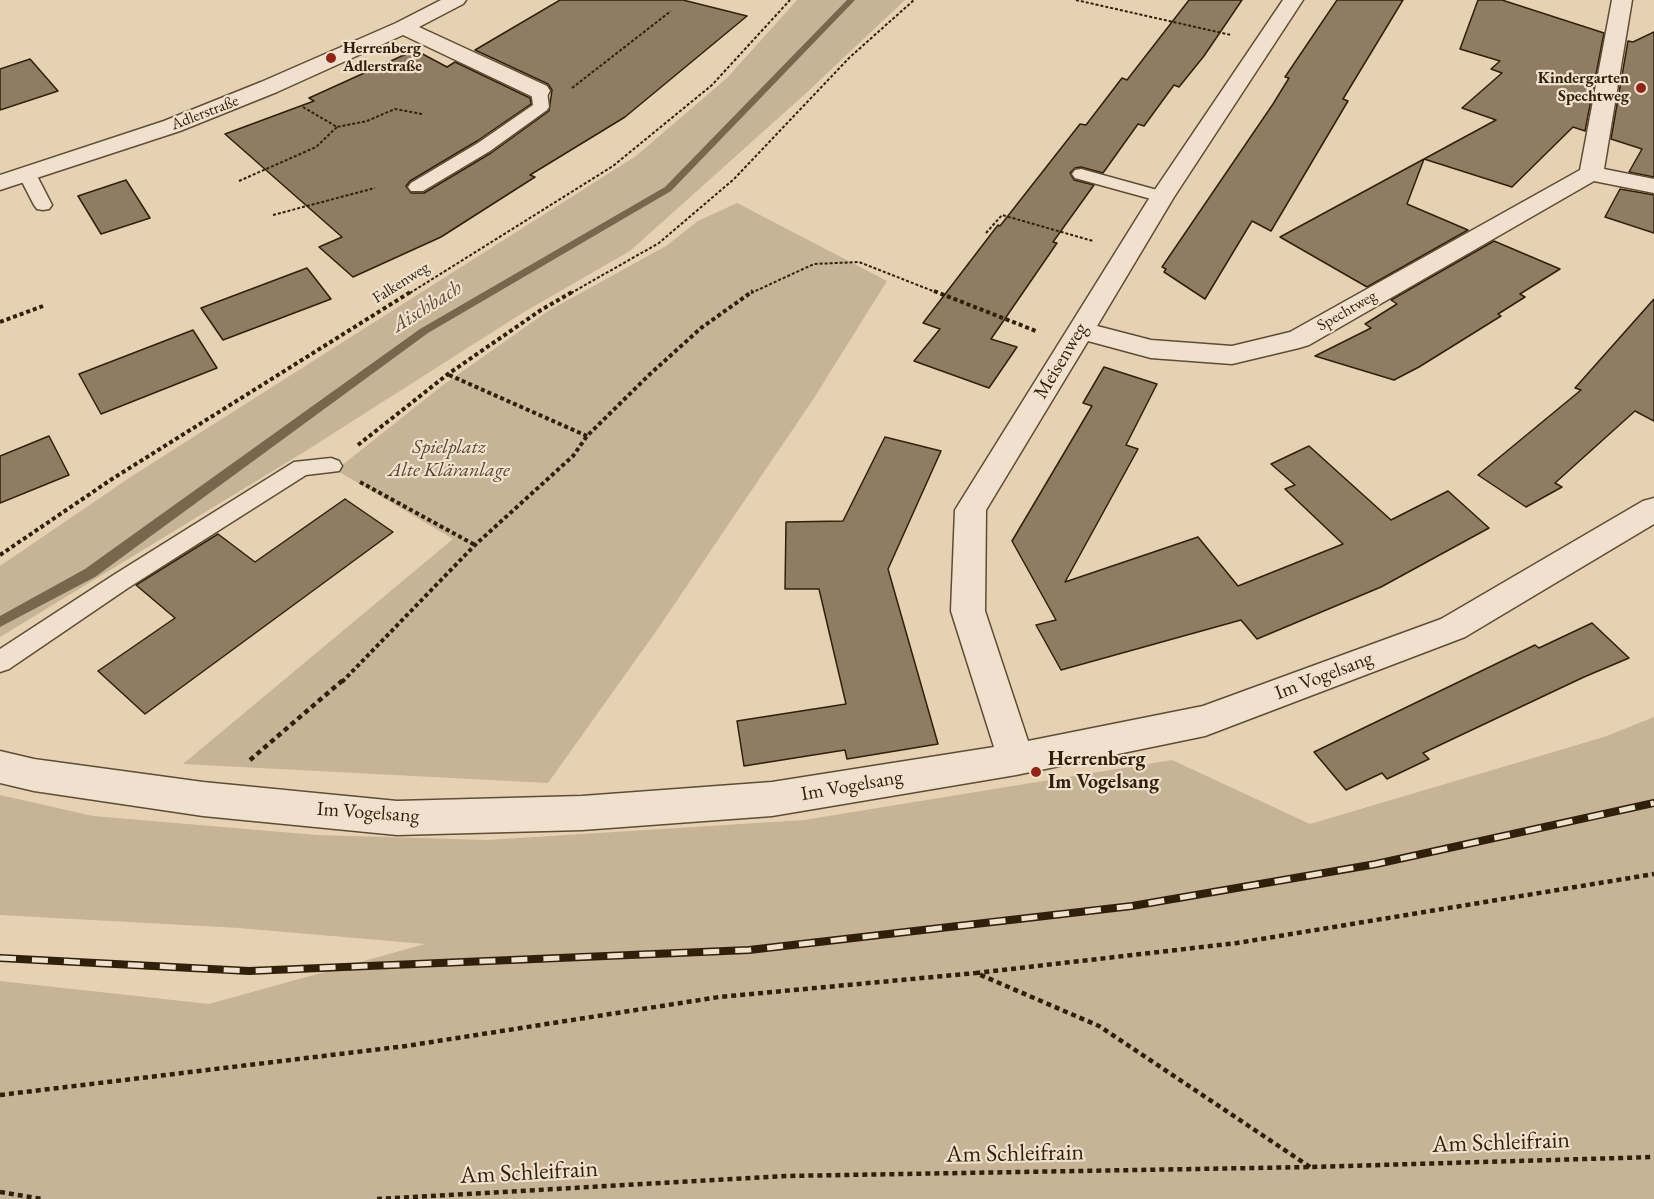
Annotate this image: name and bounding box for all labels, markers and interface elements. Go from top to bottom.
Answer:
place label: Herrenberg Adlerstraße [343,39,422,77]
marker: Herrenberg Adlerstraße [324,51,338,65]
place label: Kindergarten Spechtweg [1538,69,1629,107]
marker: Kindergarten Spechtweg [1634,81,1648,95]
street label: Adlerstraße [169,91,241,135]
street label: Falkenweg [369,258,433,308]
water label: Aischbach [387,276,467,338]
street label: Spechtweg [1314,286,1380,336]
street label: Meisenweg [1029,319,1093,403]
park label: Spielplatz Alte Kläranlage [388,436,510,483]
street label: Im Vogelsang [1272,646,1376,706]
place label: Herrenberg Im Vogelsang [1048,748,1159,795]
street label: Im Vogelsang [799,765,905,807]
marker: Herrenberg Im Vogelsang [1029,765,1043,779]
street label: Im Vogelsang [316,797,420,829]
street label: Am Schleifrain [1431,1126,1571,1160]
street label: Am Schleifrain [946,1138,1084,1170]
street label: Am Schleifrain [459,1155,599,1191]

